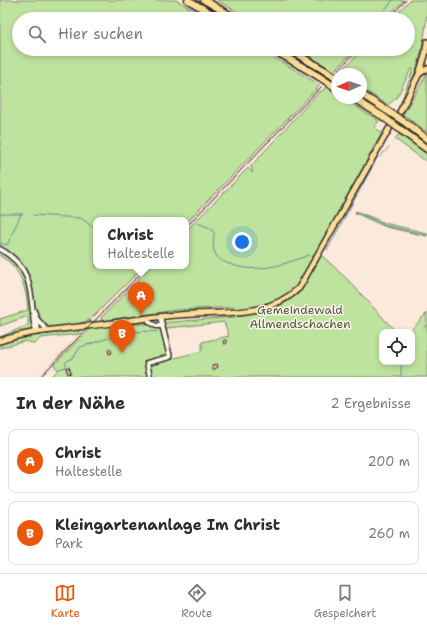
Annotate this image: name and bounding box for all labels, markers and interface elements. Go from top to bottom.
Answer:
search box [12,12,415,56]
icon: search [26,23,48,45]
text: Hier suchen [58,24,143,44]
north arrow [331,68,367,104]
popup [93,217,189,269]
text: Christ [107,225,154,245]
your location [232,232,252,252]
text: Haltestelle [107,245,175,262]
pin: A [128,282,154,315]
park label: Gemeindewald Allmendschachen [249,302,351,332]
pin: B [109,320,135,353]
map controls [379,329,415,365]
button: locate [379,329,415,365]
text: In der Nähe [16,392,125,414]
text: 2 Ergebnisse [331,395,411,412]
text: Christ [55,443,101,463]
text: A [25,453,35,470]
text: 200 m [368,453,410,470]
text: Haltestelle [55,463,122,480]
text: Kleingartenanlage Im Christ [55,515,280,535]
text: B [26,525,34,542]
text: 260 m [368,525,410,542]
text: Park [55,535,83,552]
tab: Karte [51,582,80,621]
tab: Route [181,582,212,621]
tab: Gespeichert [314,582,376,621]

